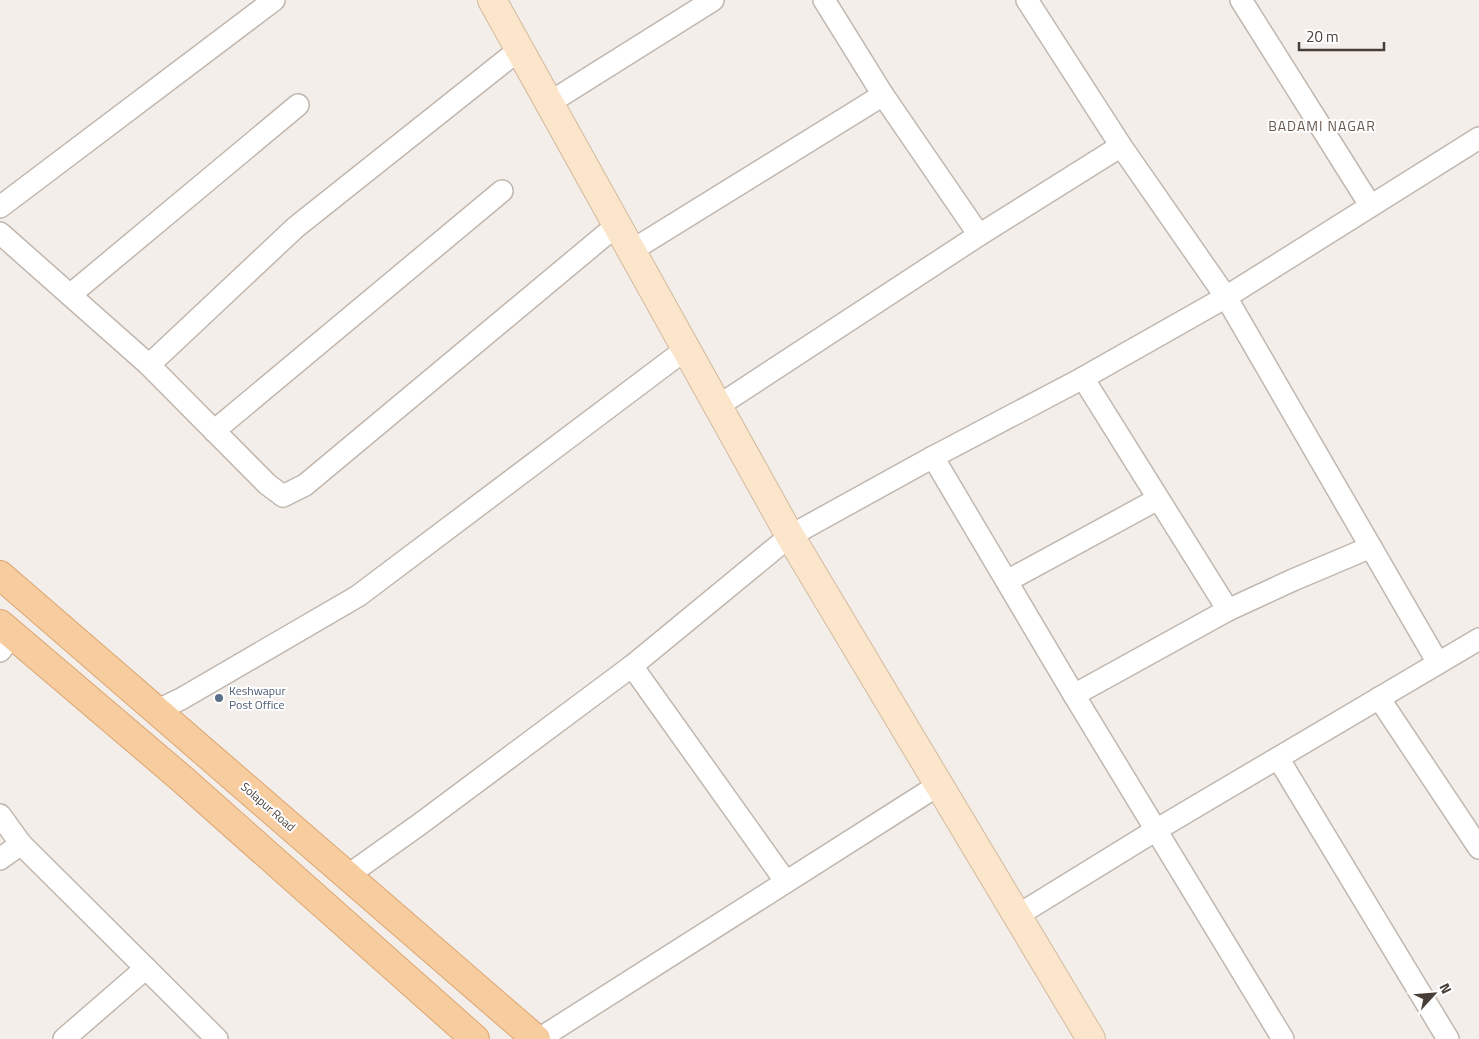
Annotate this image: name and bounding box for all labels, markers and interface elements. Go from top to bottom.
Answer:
scale bar [1299,20,1384,52]
text: 20 m [1306,25,1339,48]
district label: BADAMI NAGAR [1268,115,1376,136]
place label: Keshwapur Post Office [229,681,286,714]
marker: Keshwapur Post Office [213,692,225,704]
street label: Solapur Road [237,777,300,836]
north arrow [1409,969,1459,1019]
text: N [1435,979,1458,997]

